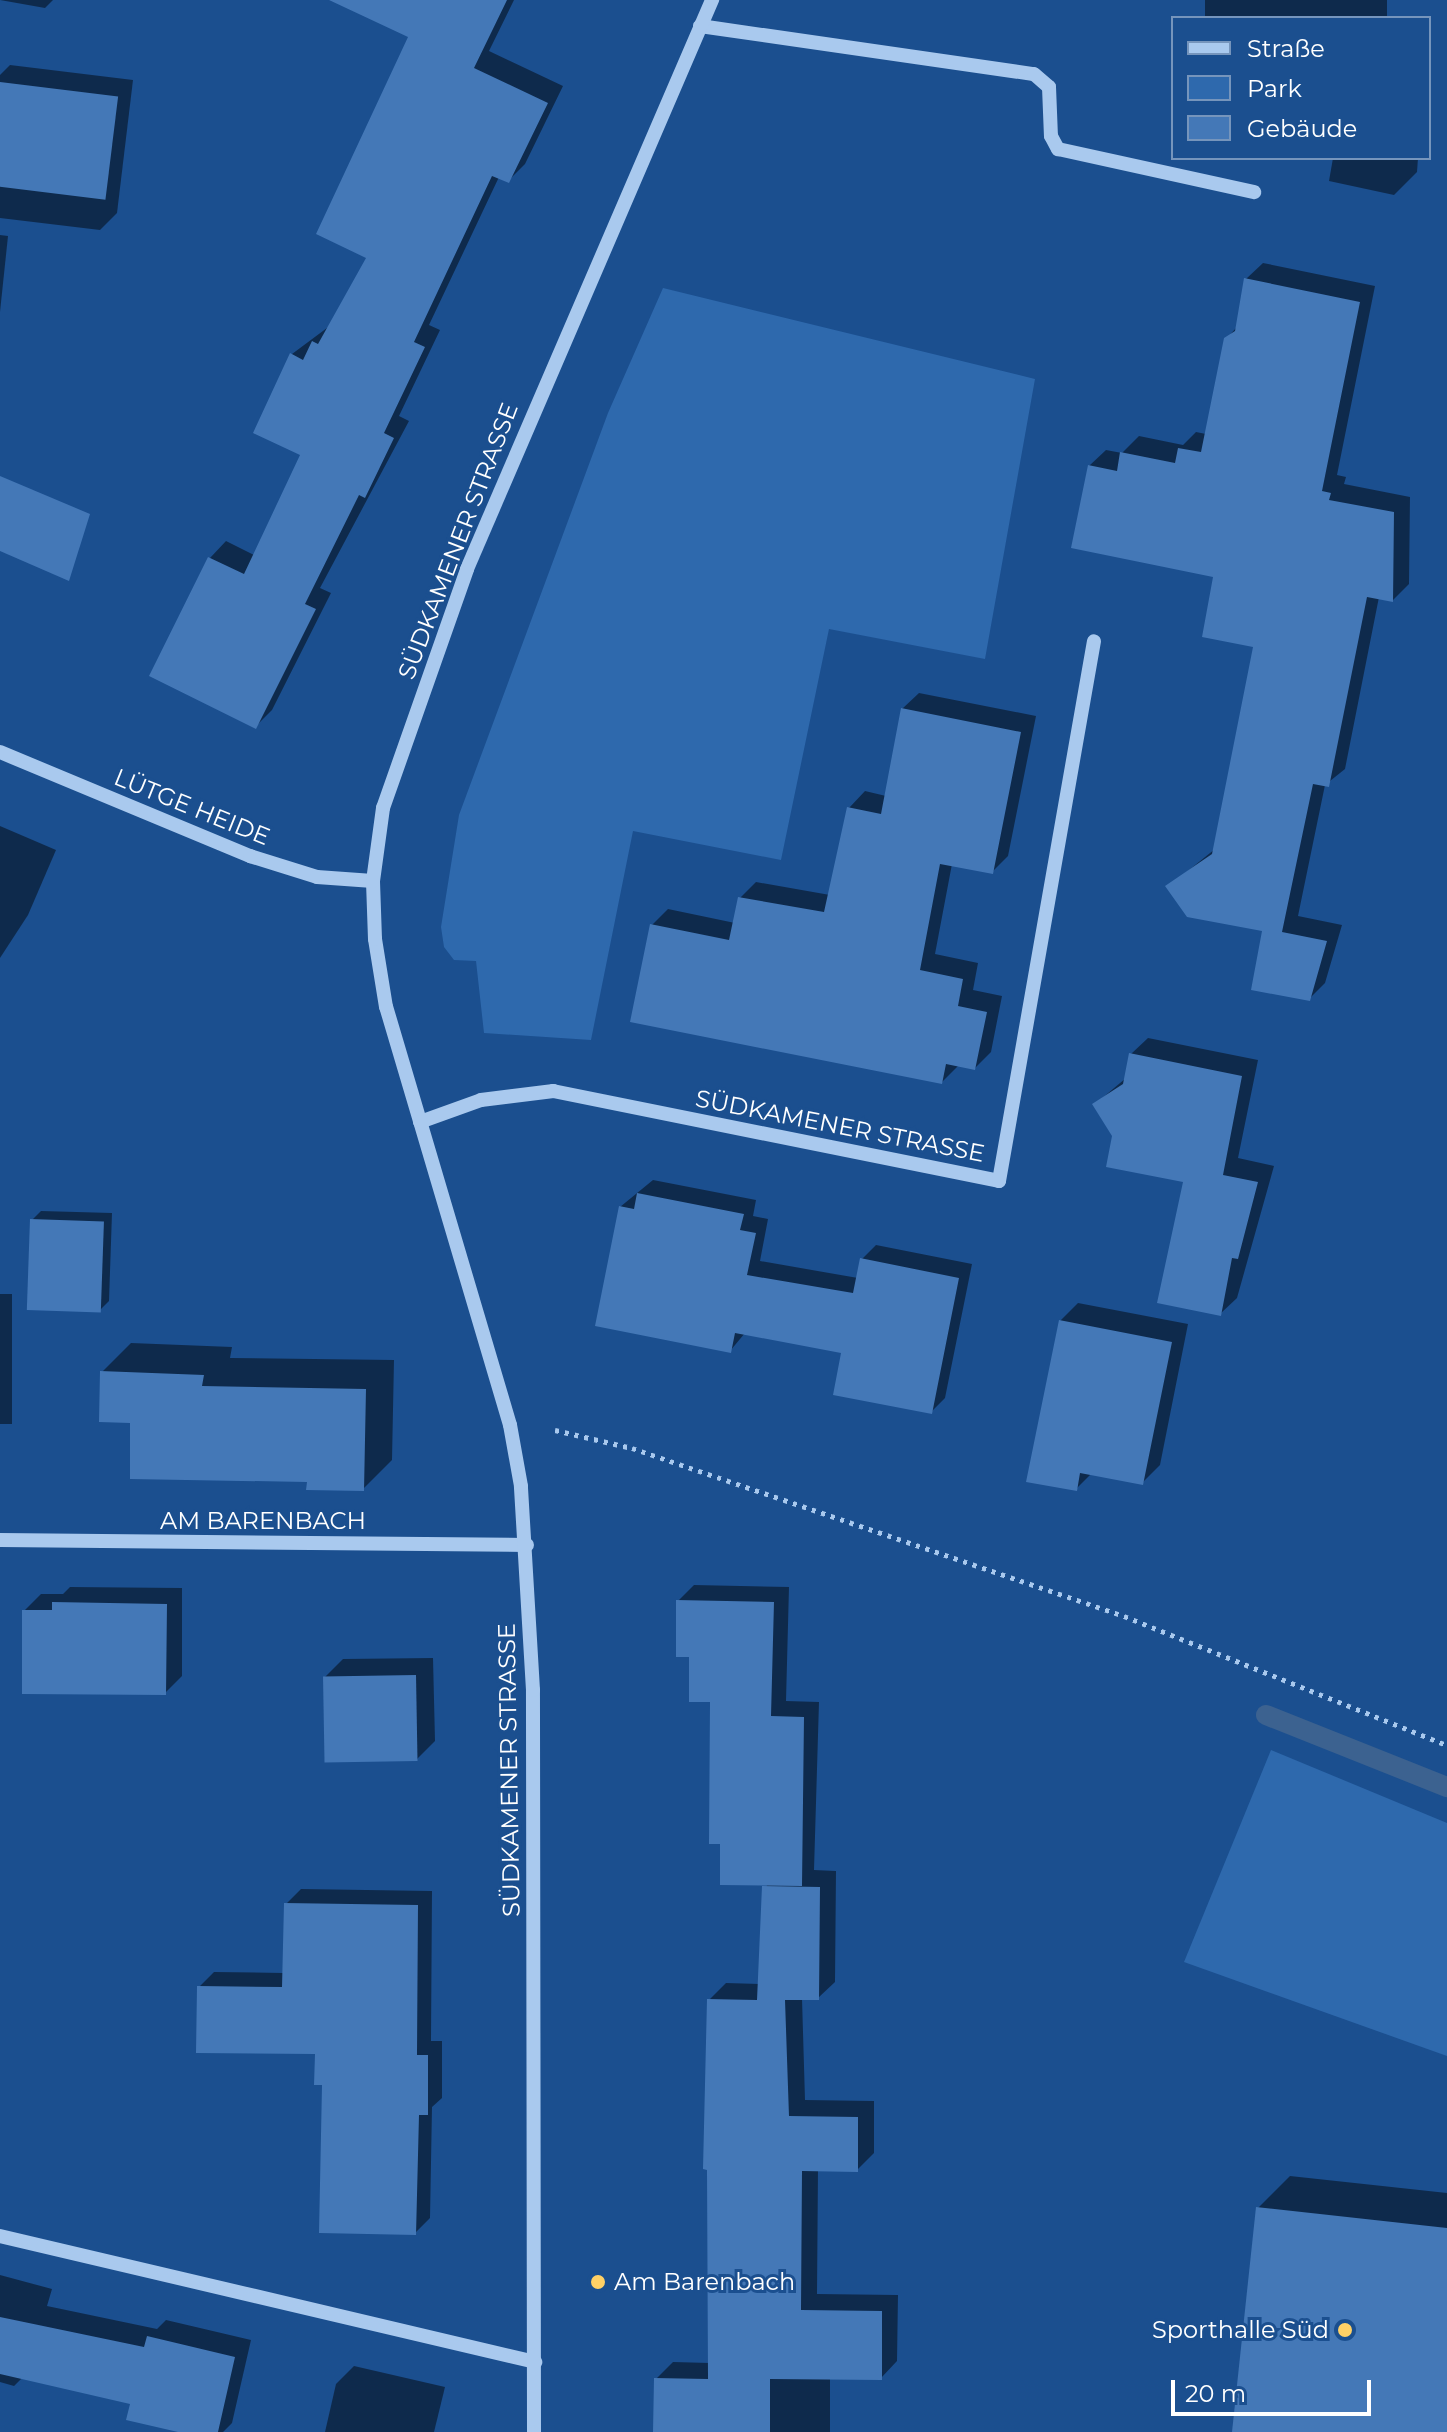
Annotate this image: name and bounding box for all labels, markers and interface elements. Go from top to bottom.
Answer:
legend [1171,16,1431,160]
text: Straße [1247,34,1325,63]
text: Park [1247,74,1302,103]
text: Gebäude [1247,114,1357,143]
street label: SÜDKAMENER STRASSE [392,399,524,683]
street label: LÜTGE HEIDE [110,763,274,851]
street label: SÜDKAMENER STRASSE [693,1084,987,1168]
street label: AM BARENBACH [160,1507,366,1535]
street label: SÜDKAMENER STRASSE [492,1623,526,1917]
place label: Am Barenbach [614,2268,795,2296]
marker: Am Barenbach [589,2273,607,2291]
place label: Sporthalle Süd [1152,2316,1329,2344]
marker: Sporthalle Süd [1336,2321,1354,2339]
scale bar [1175,2364,1375,2414]
text: 20 m [1185,2379,1246,2408]

